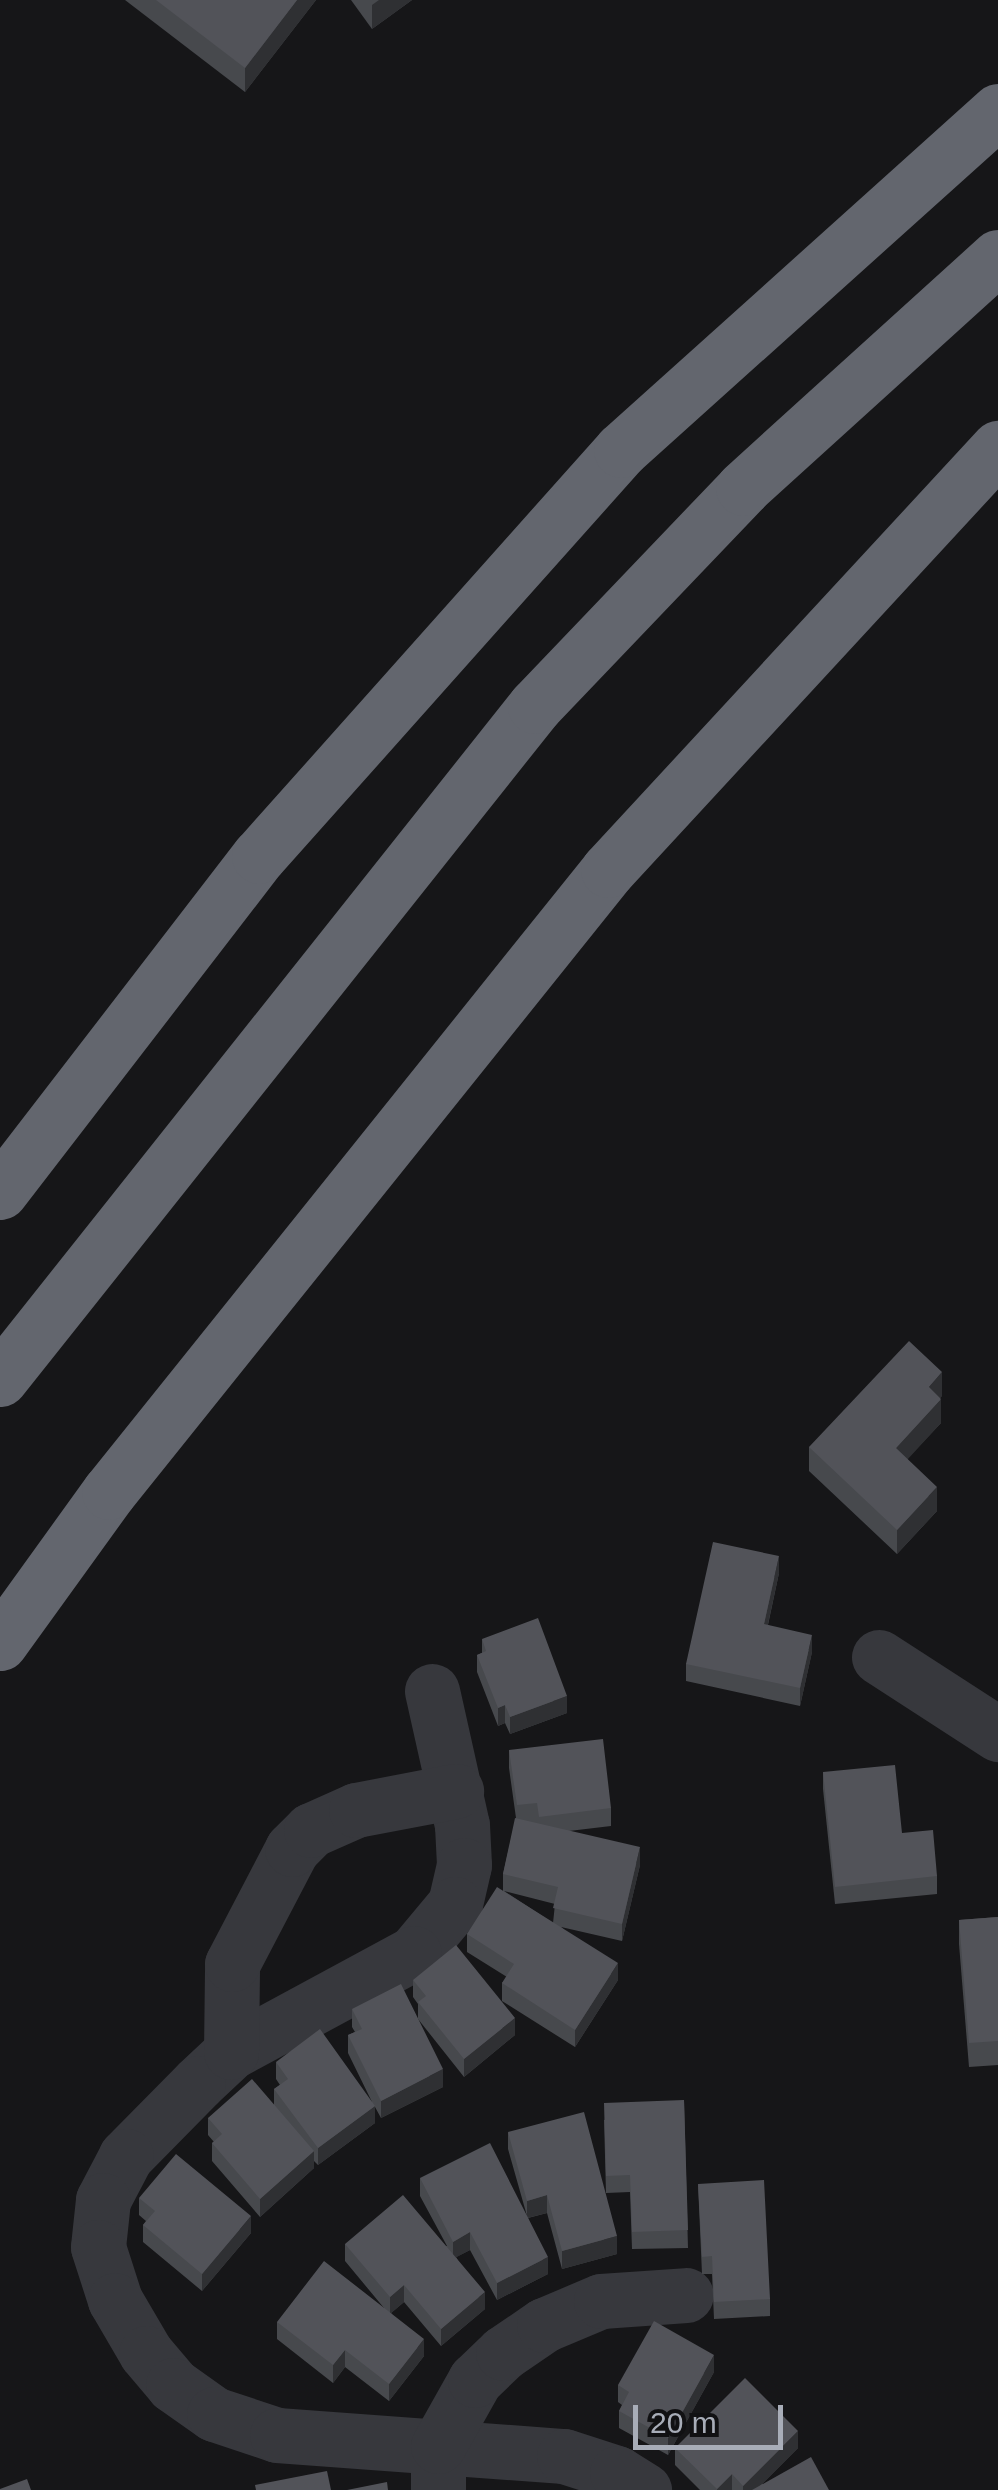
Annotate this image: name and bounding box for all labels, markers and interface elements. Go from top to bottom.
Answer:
scale bar [638,2385,788,2447]
text: 20 m [650,2406,717,2439]

